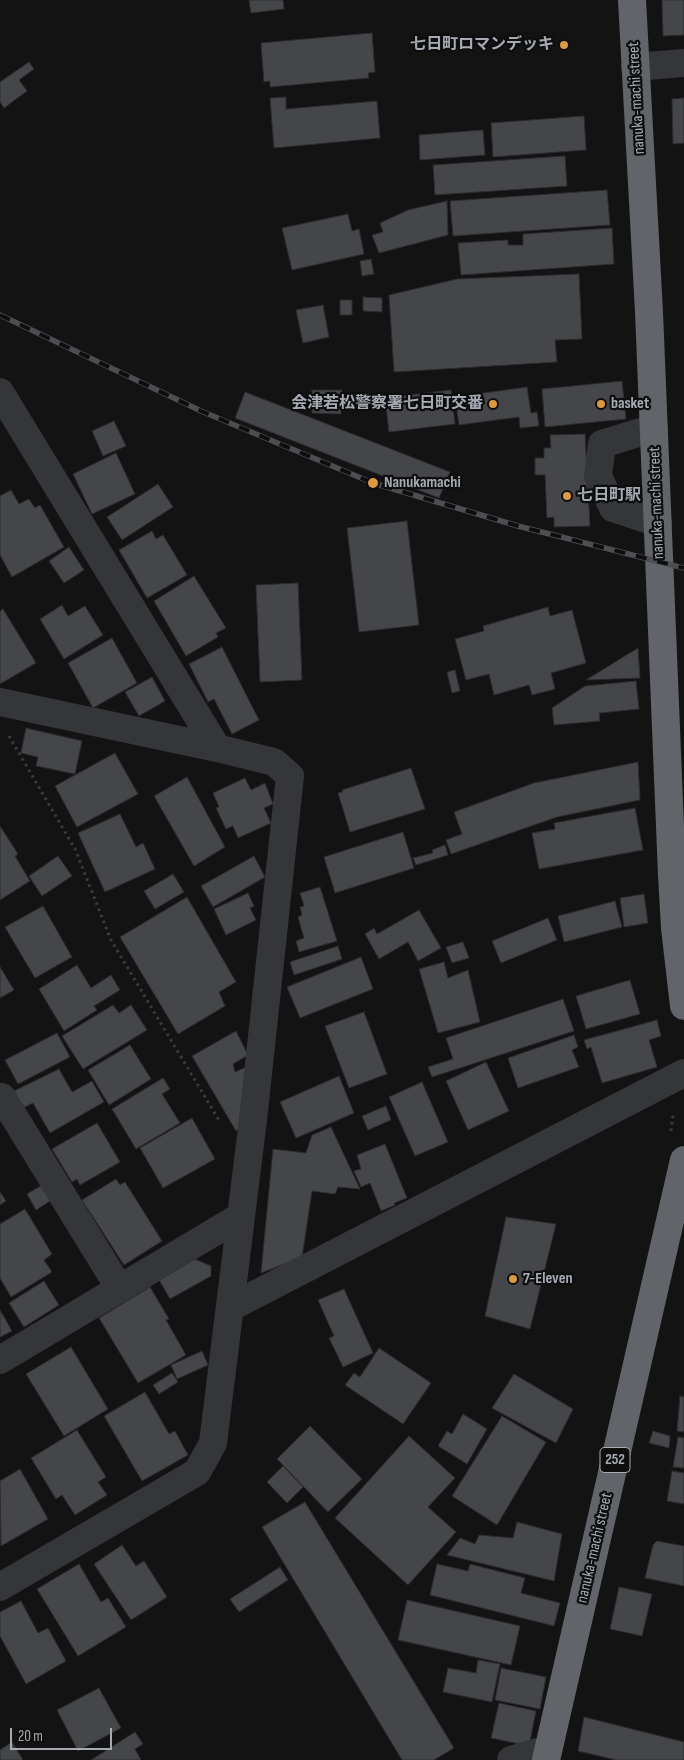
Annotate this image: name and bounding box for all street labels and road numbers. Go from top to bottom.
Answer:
street label: nanuka-machi street [624,41,650,155]
street label: nanuka-machi street [645,446,669,560]
road number: 252 [600,1448,630,1472]
street label: nanuka-machi street [573,1491,617,1605]

